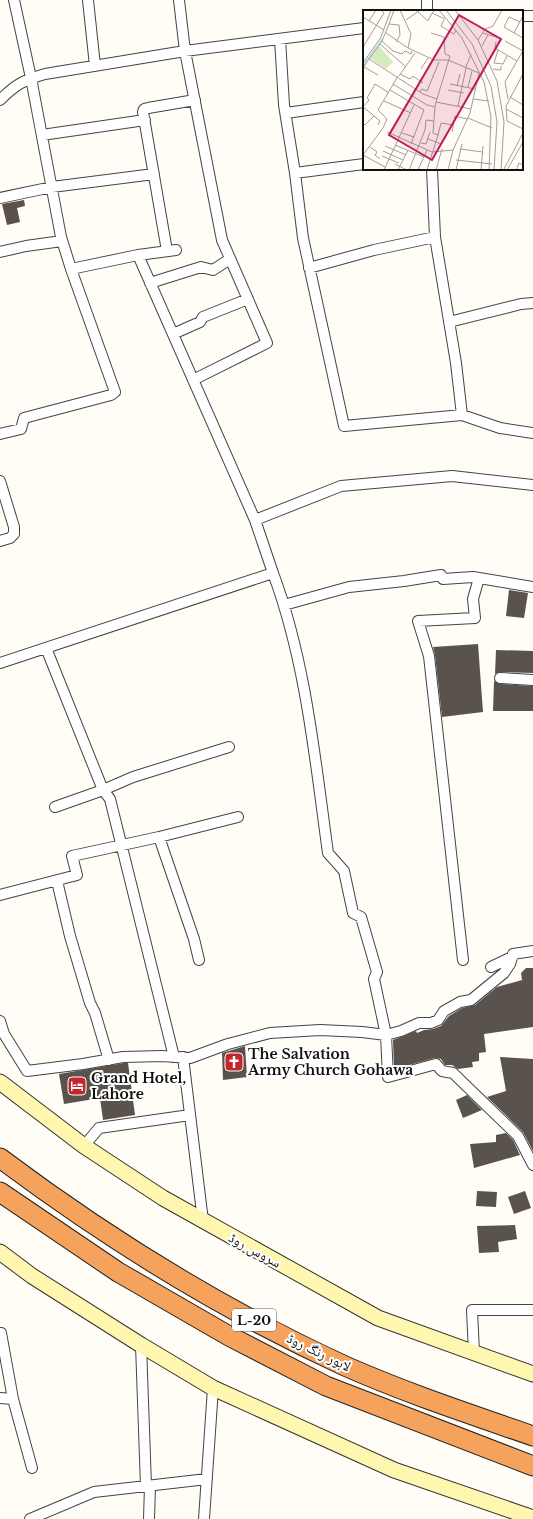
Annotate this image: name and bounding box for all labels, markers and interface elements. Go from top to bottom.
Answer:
inset map [363,10,523,170]
place label: The Salvation Army Church Gohawa [247,1045,413,1079]
church icon: The Salvation Army Church Gohawa [223,1051,245,1073]
place label: Grand Hotel, Lahore [91,1069,186,1103]
hotel icon: Grand Hotel, Lahore [66,1075,88,1097]
street label: سروس روڈ [226,1228,284,1272]
road number: L-20 [232,1309,276,1331]
street label: لاہور رنگ روڈ [284,1329,354,1375]

